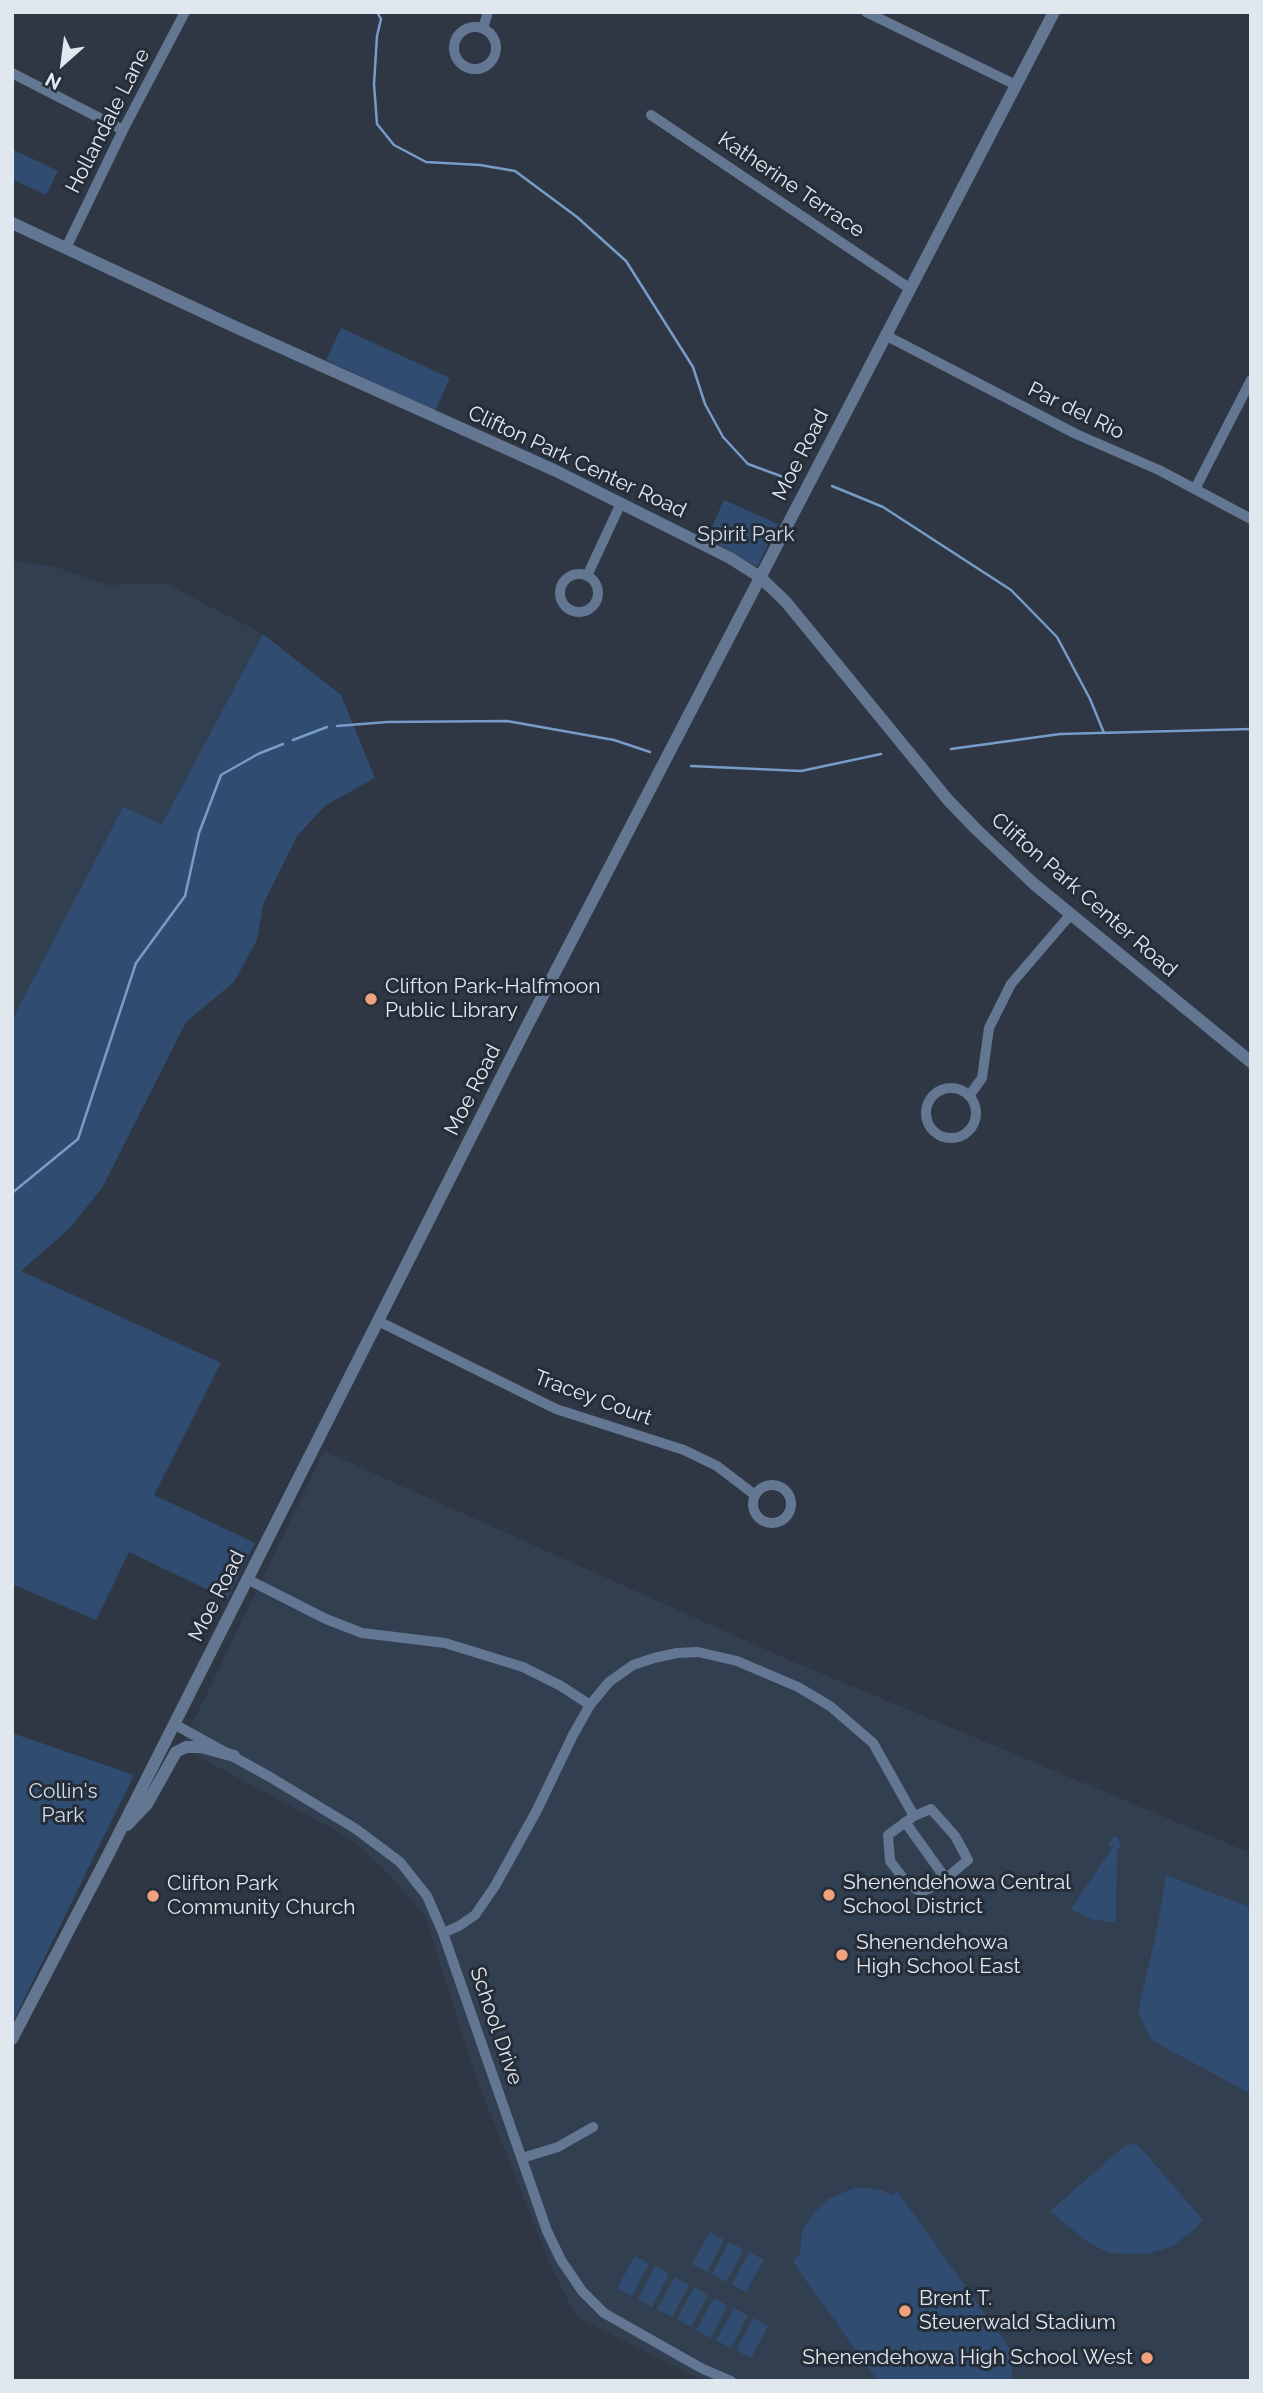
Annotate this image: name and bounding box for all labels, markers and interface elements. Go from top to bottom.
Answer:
north arrow [28,28,98,98]
street label: Hollandale Lane [61,44,155,198]
text: N [42,68,65,95]
street label: Katherine Terrace [713,127,869,243]
street label: Par del Rio [1024,377,1128,445]
street label: Clifton Park Center Road [464,400,690,524]
street label: Moe Road [767,405,835,505]
park label: Spirit Park [697,522,795,548]
street label: Clifton Park Center Road [986,807,1182,983]
place label: Clifton Park-Halfmoon Public Library [385,974,600,1024]
marker: Clifton Park-Halfmoon Public Library [363,991,379,1007]
street label: Moe Road [439,1040,507,1140]
street label: Tracey Court [531,1365,655,1431]
street label: Moe Road [183,1546,251,1646]
park label: Collin's Park [28,1779,98,1829]
place label: Shenendehowa Central School District [843,1870,1071,1920]
place label: Clifton Park Community Church [167,1871,355,1921]
marker: Shenendehowa Central School District [821,1887,837,1903]
marker: Clifton Park Community Church [145,1888,161,1904]
place label: Shenendehowa High School East [856,1930,1021,1980]
marker: Shenendehowa High School East [834,1947,850,1963]
street label: School Drive [464,1964,528,2088]
place label: Brent T. Steuerwald Stadium [919,2286,1116,2336]
marker: Brent T. Steuerwald Stadium [897,2303,913,2319]
place label: Shenendehowa High School West [802,2345,1133,2371]
marker: Shenendehowa High School West [1139,2350,1155,2366]

